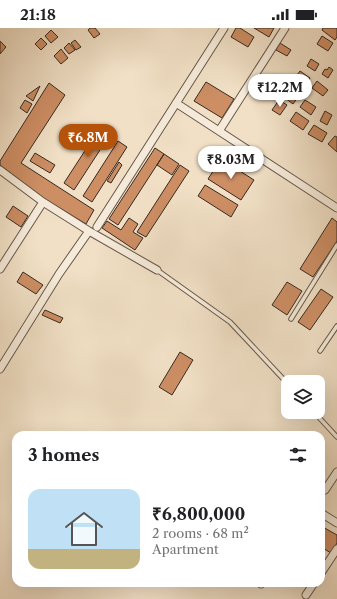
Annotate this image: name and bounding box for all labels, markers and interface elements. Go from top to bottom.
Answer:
text: 21:18 [20,5,56,24]
pin: ₹12.2M [247,74,313,108]
text: ₹12.2M [257,79,303,95]
pin: ₹6.8M [60,124,116,158]
text: ₹6.8M [68,129,108,145]
pin: ₹8.03M [198,146,264,180]
text: ₹8.03M [207,151,255,167]
map controls [281,375,325,419]
button: layers [281,375,325,419]
icon: filters [287,444,309,466]
text: 3 homes [28,445,99,465]
text: ₹6,800,000 [152,504,245,524]
icon: home [60,505,108,553]
text: 2 rooms · 68 m² [152,525,249,541]
text: Apartment [152,541,219,557]

